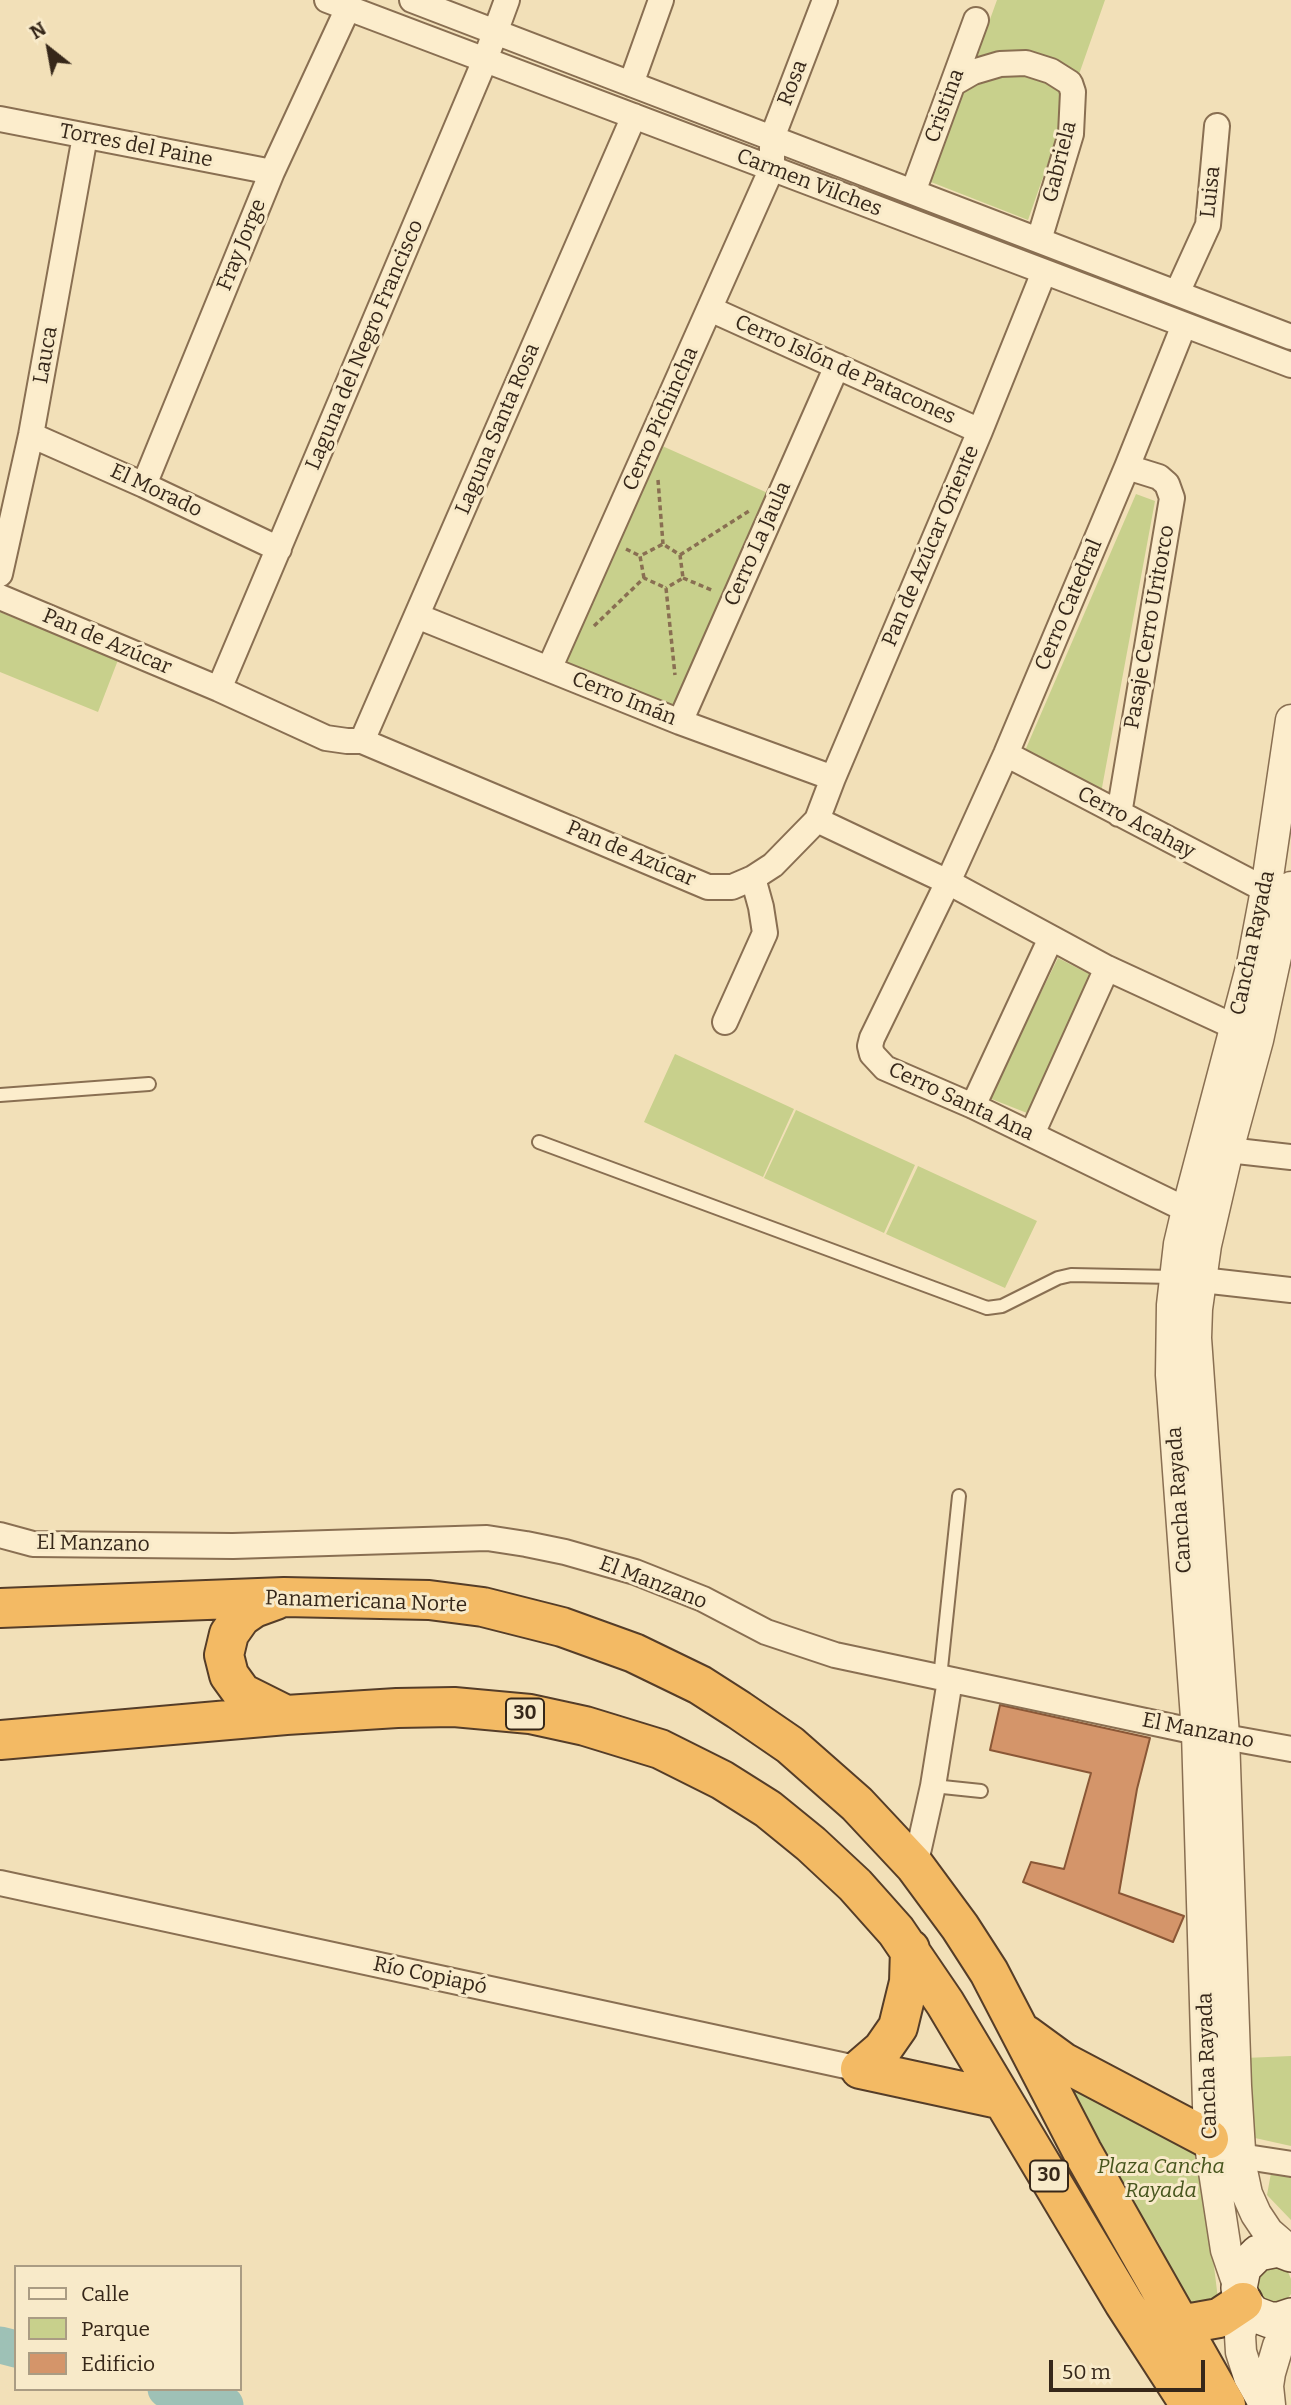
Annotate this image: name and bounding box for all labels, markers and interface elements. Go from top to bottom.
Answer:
north arrow [14,14,84,84]
text: N [26,17,50,44]
street label: Rosa [773,57,813,109]
street label: Cristina [920,66,970,146]
street label: Torres del Paine [57,119,215,173]
street label: Gabriela [1038,119,1082,205]
street label: Carmen Vilches [733,144,885,222]
street label: Luisa [1196,165,1226,219]
street label: Fray Jorge [212,195,272,295]
street label: Laguna del Negro Francisco [301,216,429,474]
street label: Cerro Islón de Patacones [731,310,959,430]
street label: Lauca [29,324,63,386]
street label: Laguna Santa Rosa [451,340,545,518]
street label: Cerro Pichincha [618,343,704,495]
street label: Pan de Azúcar Oriente [877,442,985,650]
street label: El Morado [106,459,206,523]
street label: Cerro La Jaula [719,478,797,610]
street label: Pasaje Cerro Uritorco [1120,523,1180,731]
street label: Cerro Catedral [1030,535,1108,675]
street label: Pan de Azúcar [39,603,175,681]
street label: Cerro Imán [568,667,680,731]
street label: Cerro Acahay [1073,781,1199,865]
street label: Pan de Azúcar [563,815,699,893]
street label: Cancha Rayada [1225,868,1281,1018]
street label: Cerro Santa Ana [884,1057,1038,1147]
street label: Cancha Rayada [1162,1426,1198,1574]
street label: El Manzano [36,1530,150,1558]
street label: El Manzano [596,1551,710,1615]
street label: Panamericana Norte [264,1586,468,1618]
road number: 30 [506,1698,544,1730]
street label: El Manzano [1140,1708,1256,1754]
street label: Río Copiapó [371,1952,489,2000]
street label: Cancha Rayada [1193,1992,1223,2140]
park label: Plaza Cancha Rayada [1097,2154,1225,2204]
road number: 30 [1030,2160,1068,2192]
legend [14,2265,242,2391]
text: Calle [81,2281,129,2307]
text: Parque [81,2316,150,2342]
scale bar [1053,2346,1209,2390]
text: Edificio [81,2351,155,2377]
text: 50 m [1062,2359,1111,2385]

